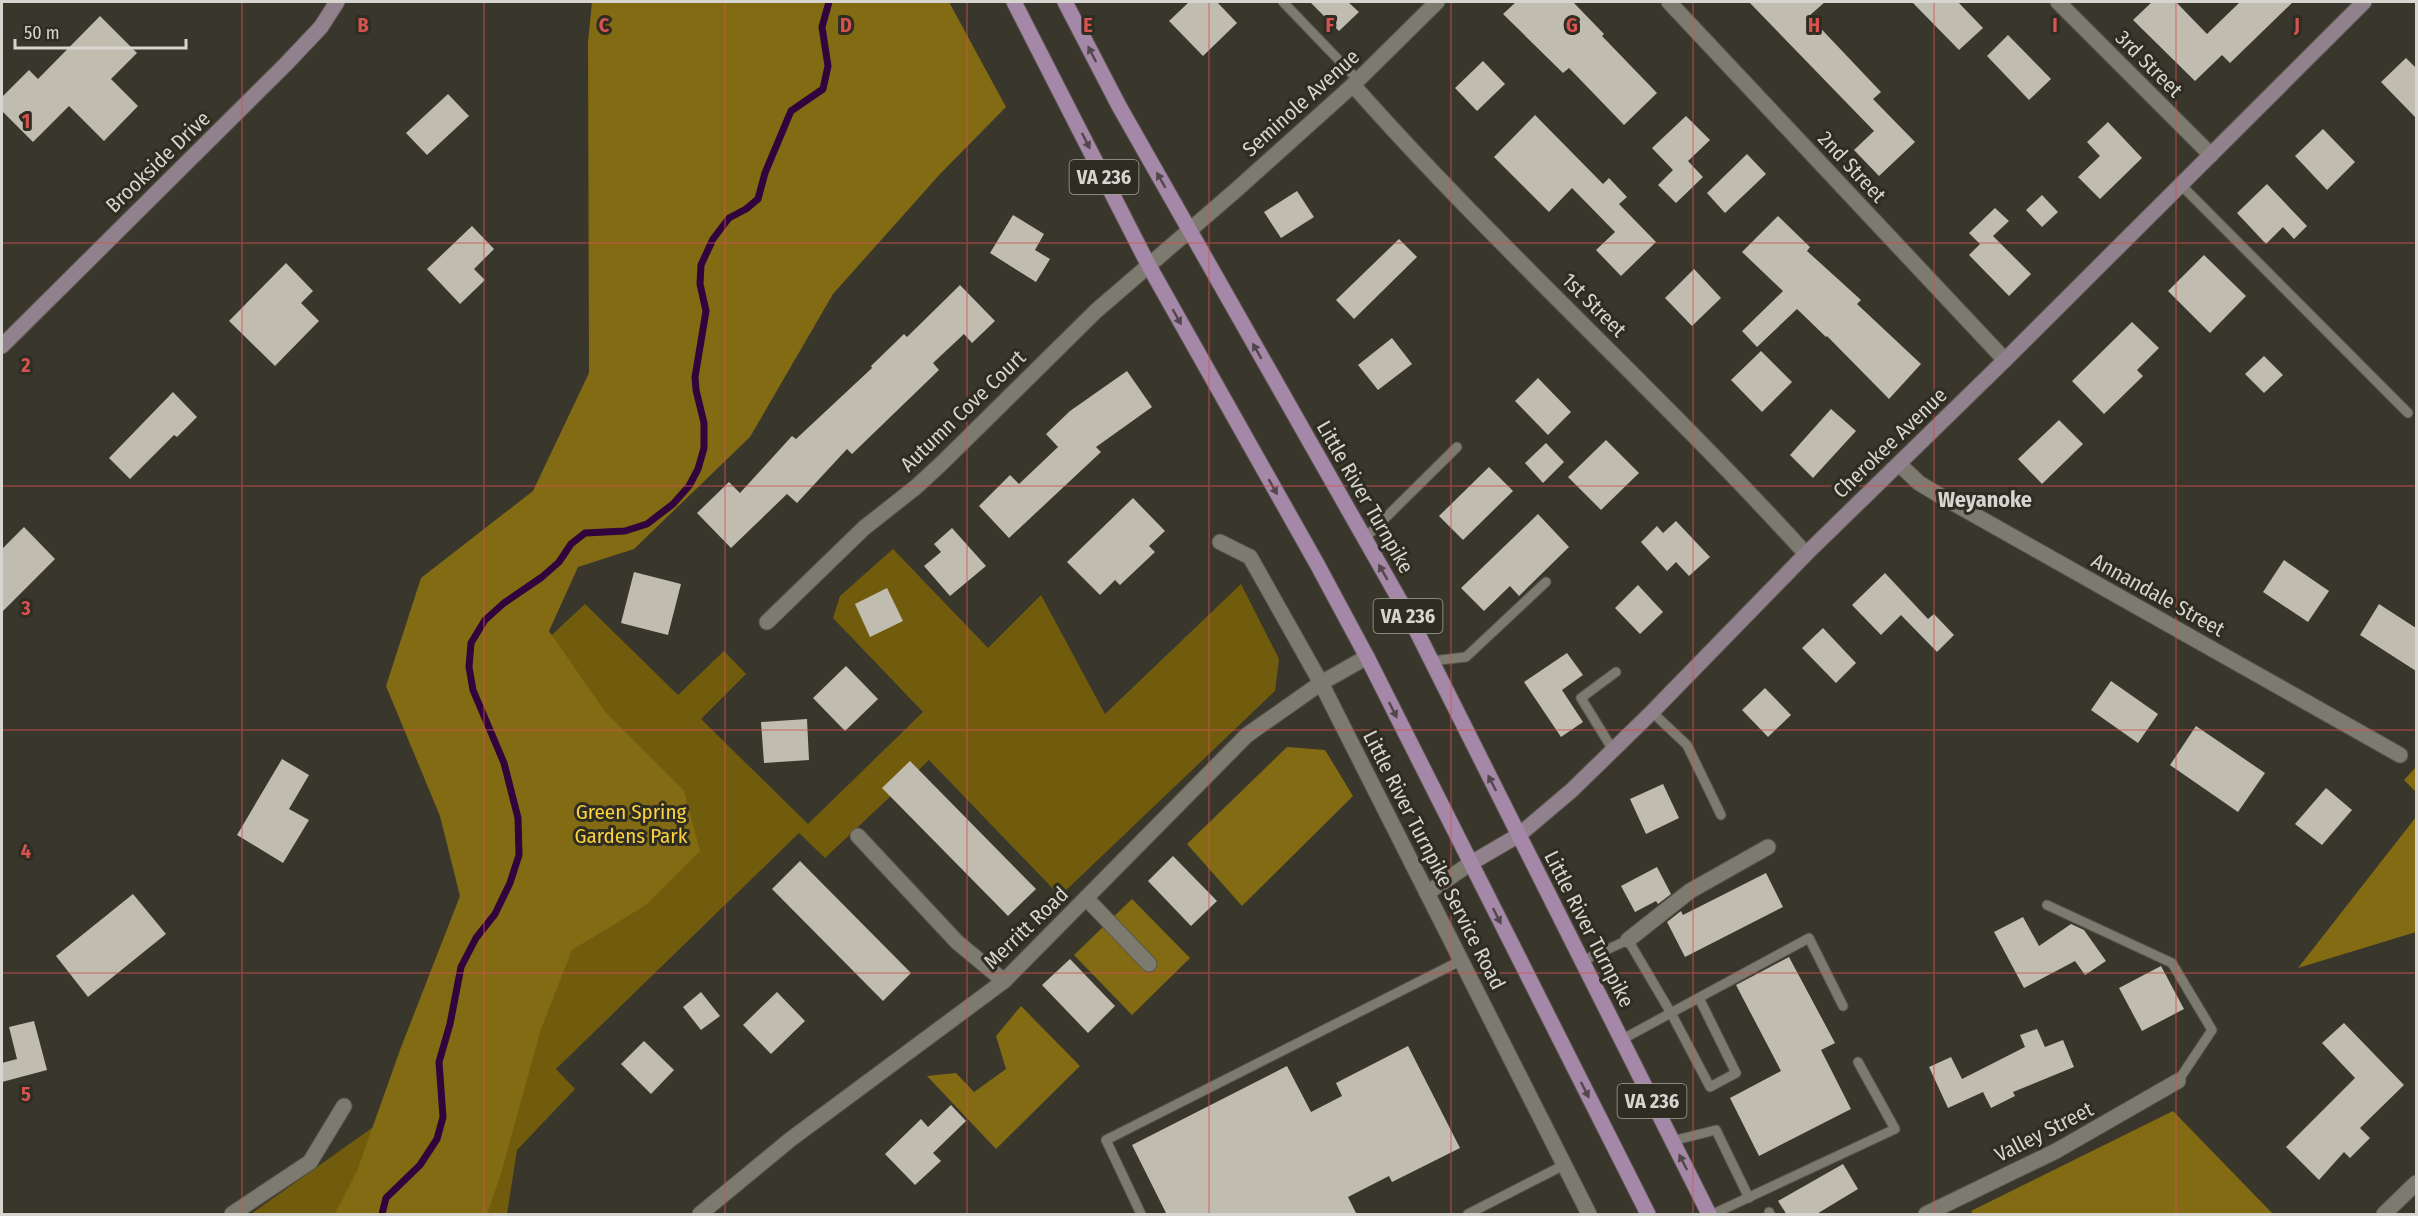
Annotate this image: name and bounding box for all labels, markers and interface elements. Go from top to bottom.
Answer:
scale bar [15,12,186,50]
text: B [357,13,369,37]
text: C [599,13,610,37]
text: D [840,13,852,37]
text: E [1083,13,1093,37]
text: F [1326,13,1335,37]
text: G [1566,13,1578,37]
text: H [1808,13,1820,37]
text: I [2052,13,2058,37]
text: J [2293,13,2300,37]
text: 50 m [24,22,60,44]
street label: 3rd Street [2110,25,2188,103]
street label: Seminole Avenue [1237,44,1365,162]
one-way arrow [1087,46,1097,63]
street label: Brookside Drive [100,106,216,218]
text: 1 [22,109,30,133]
street label: 2nd Street [1812,126,1892,208]
one-way arrow [1082,133,1091,150]
road number: VA 236 [1070,160,1138,194]
one-way arrow [1155,172,1166,188]
street label: 1st Street [1556,267,1632,343]
one-way arrow [1172,309,1183,325]
one-way arrow [1252,343,1263,359]
street label: Autumn Cove Court [895,345,1031,477]
text: 2 [20,353,31,377]
street label: Cherokee Avenue [1828,382,1952,504]
street label: Little River Turnpike [1311,416,1419,578]
one-way arrow [1268,478,1278,495]
district label: Weyanoke [1938,486,2032,513]
street label: Annandale Street [2087,548,2229,642]
one-way arrow [1378,563,1388,580]
text: 3 [20,596,31,620]
road number: VA 236 [1374,599,1442,633]
one-way arrow [1389,701,1398,718]
street label: Little River Turnpike Service Road [1357,726,1511,994]
one-way arrow [1487,774,1497,791]
park label: Green Spring Gardens Park [575,799,688,849]
text: 4 [21,839,31,863]
street label: Little River Turnpike [1538,846,1640,1012]
street label: Merritt Road [978,881,1074,975]
one-way arrow [1492,907,1502,924]
one-way arrow [1580,1081,1589,1098]
text: 5 [21,1082,31,1106]
road number: VA 236 [1618,1084,1686,1118]
street label: Valley Street [1990,1096,2098,1168]
one-way arrow [1678,1154,1687,1171]

